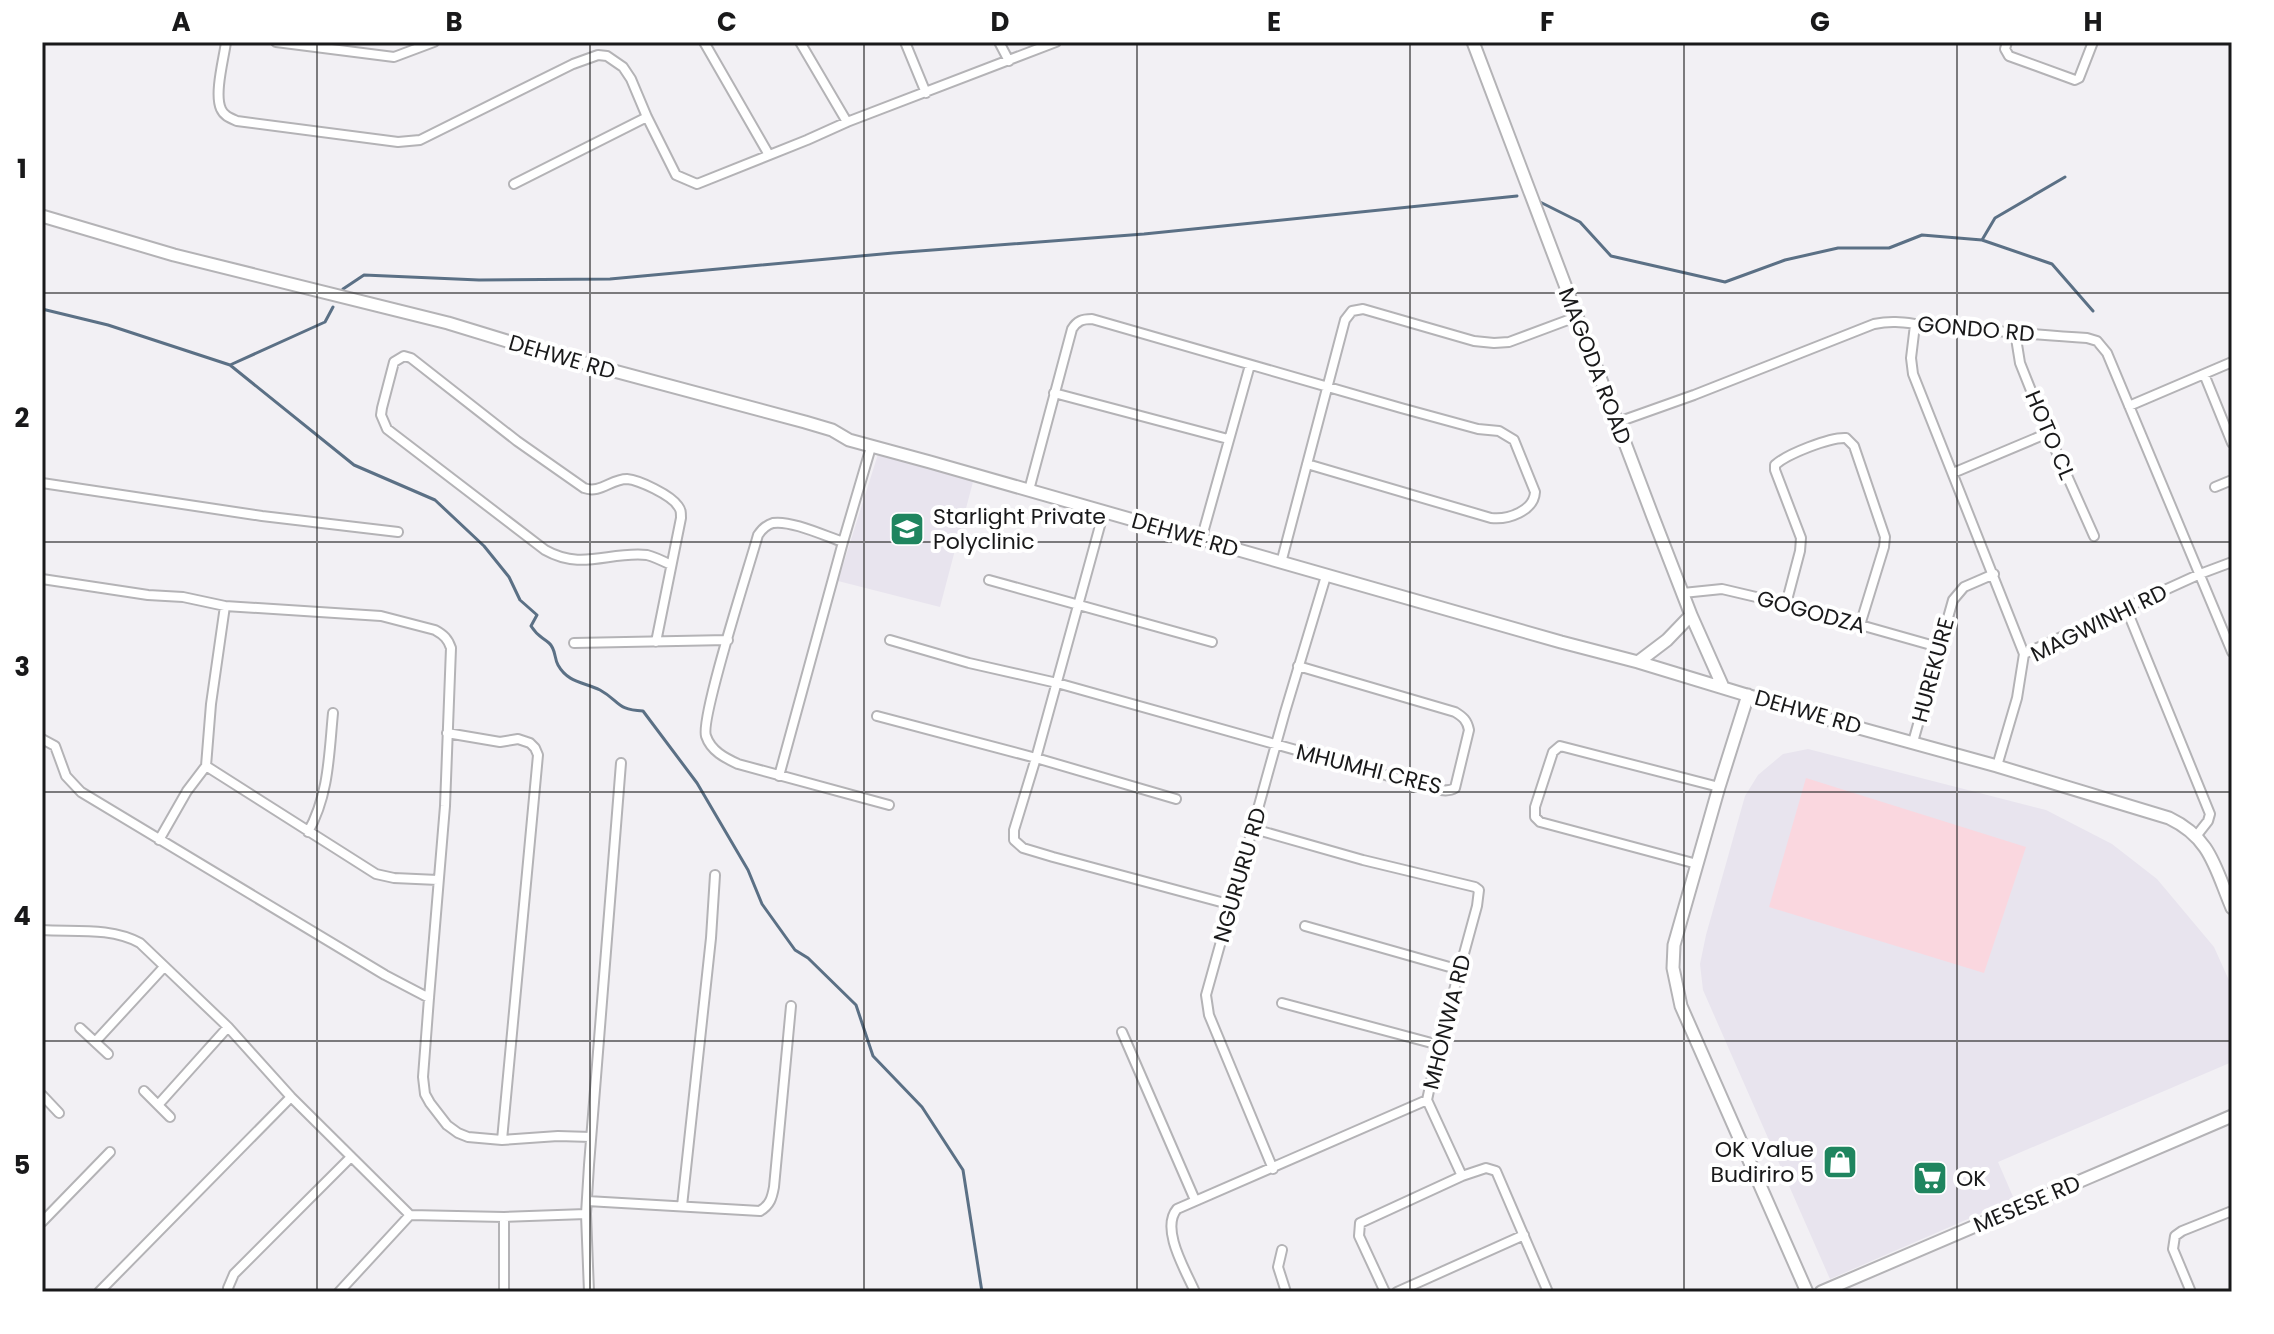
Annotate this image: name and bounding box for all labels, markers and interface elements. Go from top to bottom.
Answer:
text: A [171,4,191,40]
text: B [445,4,463,40]
text: C [717,4,737,40]
text: D [991,4,1010,40]
text: E [1267,4,1281,40]
text: F [1540,4,1554,40]
text: G [1810,4,1830,40]
text: H [2083,4,2103,40]
text: 1 [17,151,27,187]
street label: MAGODA ROAD [1551,283,1639,449]
street label: GONDO RD [1916,308,2036,350]
street label: DEHWE RD [505,327,619,387]
street label: HOTO CL [2017,386,2083,485]
text: 2 [15,400,30,436]
place label: Starlight Private Polyclinic [933,501,1106,557]
street label: DEHWE RD [1128,505,1242,565]
school or university icon: Starlight Private Polyclinic [888,510,926,548]
street label: MAGWINHI RD [2025,576,2173,670]
street label: GOGODZA [1753,583,1869,641]
street label: HUREKURE [1904,614,1962,726]
text: 3 [14,649,30,685]
street label: DEHWE RD [1751,682,1865,742]
street label: MHUMHI CRES [1293,736,1445,802]
street label: NGURURU RD [1206,804,1274,946]
text: 4 [13,898,31,934]
street label: MHONWA RD [1415,951,1479,1093]
place label: OK Value Budiriro 5 [1711,1134,1814,1190]
shop icon: OK Value Budiriro 5 [1821,1143,1859,1181]
text: 5 [14,1147,30,1183]
supermarket icon: OK [1911,1159,1949,1197]
place label: OK [1956,1163,1986,1194]
street label: MESESE RD [1969,1168,2085,1240]

